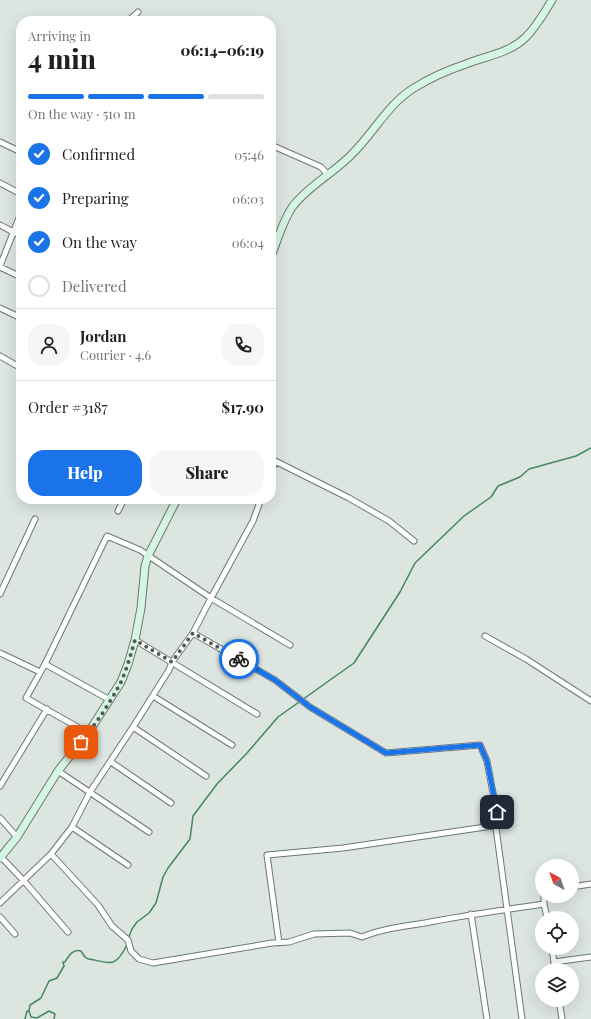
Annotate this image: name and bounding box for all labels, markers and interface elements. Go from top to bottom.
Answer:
text: Arriving in [28,27,91,44]
text: 06:14–06:19 [181,40,264,60]
text: 4 min [28,41,96,76]
text: On the way · 510 m [28,105,135,122]
icon: check [28,143,50,165]
text: Confirmed [62,144,135,164]
text: 05:46 [234,146,264,163]
icon: check [28,187,50,209]
text: Preparing [62,188,129,208]
text: 06:03 [232,190,264,207]
icon: check [28,231,50,253]
text: On the way [62,232,137,252]
text: 06:04 [232,234,264,251]
text: Delivered [62,276,127,296]
button: person [28,324,70,366]
button: phone [222,324,264,366]
text: Jordan [80,326,126,346]
text: Courier · 4.6 [80,346,151,363]
text: Order #3187 [28,397,108,417]
text: $17.90 [221,397,264,417]
button: Help [28,450,142,496]
button: Share [150,450,264,496]
courier [219,639,259,679]
icon: bike [228,648,250,670]
pin [64,725,98,759]
icon: bag [70,731,92,753]
pin [480,795,514,829]
icon: home [486,801,508,823]
north arrow [535,859,579,903]
map controls [535,859,579,1007]
button: locate [535,911,579,955]
button: layers [535,963,579,1007]

